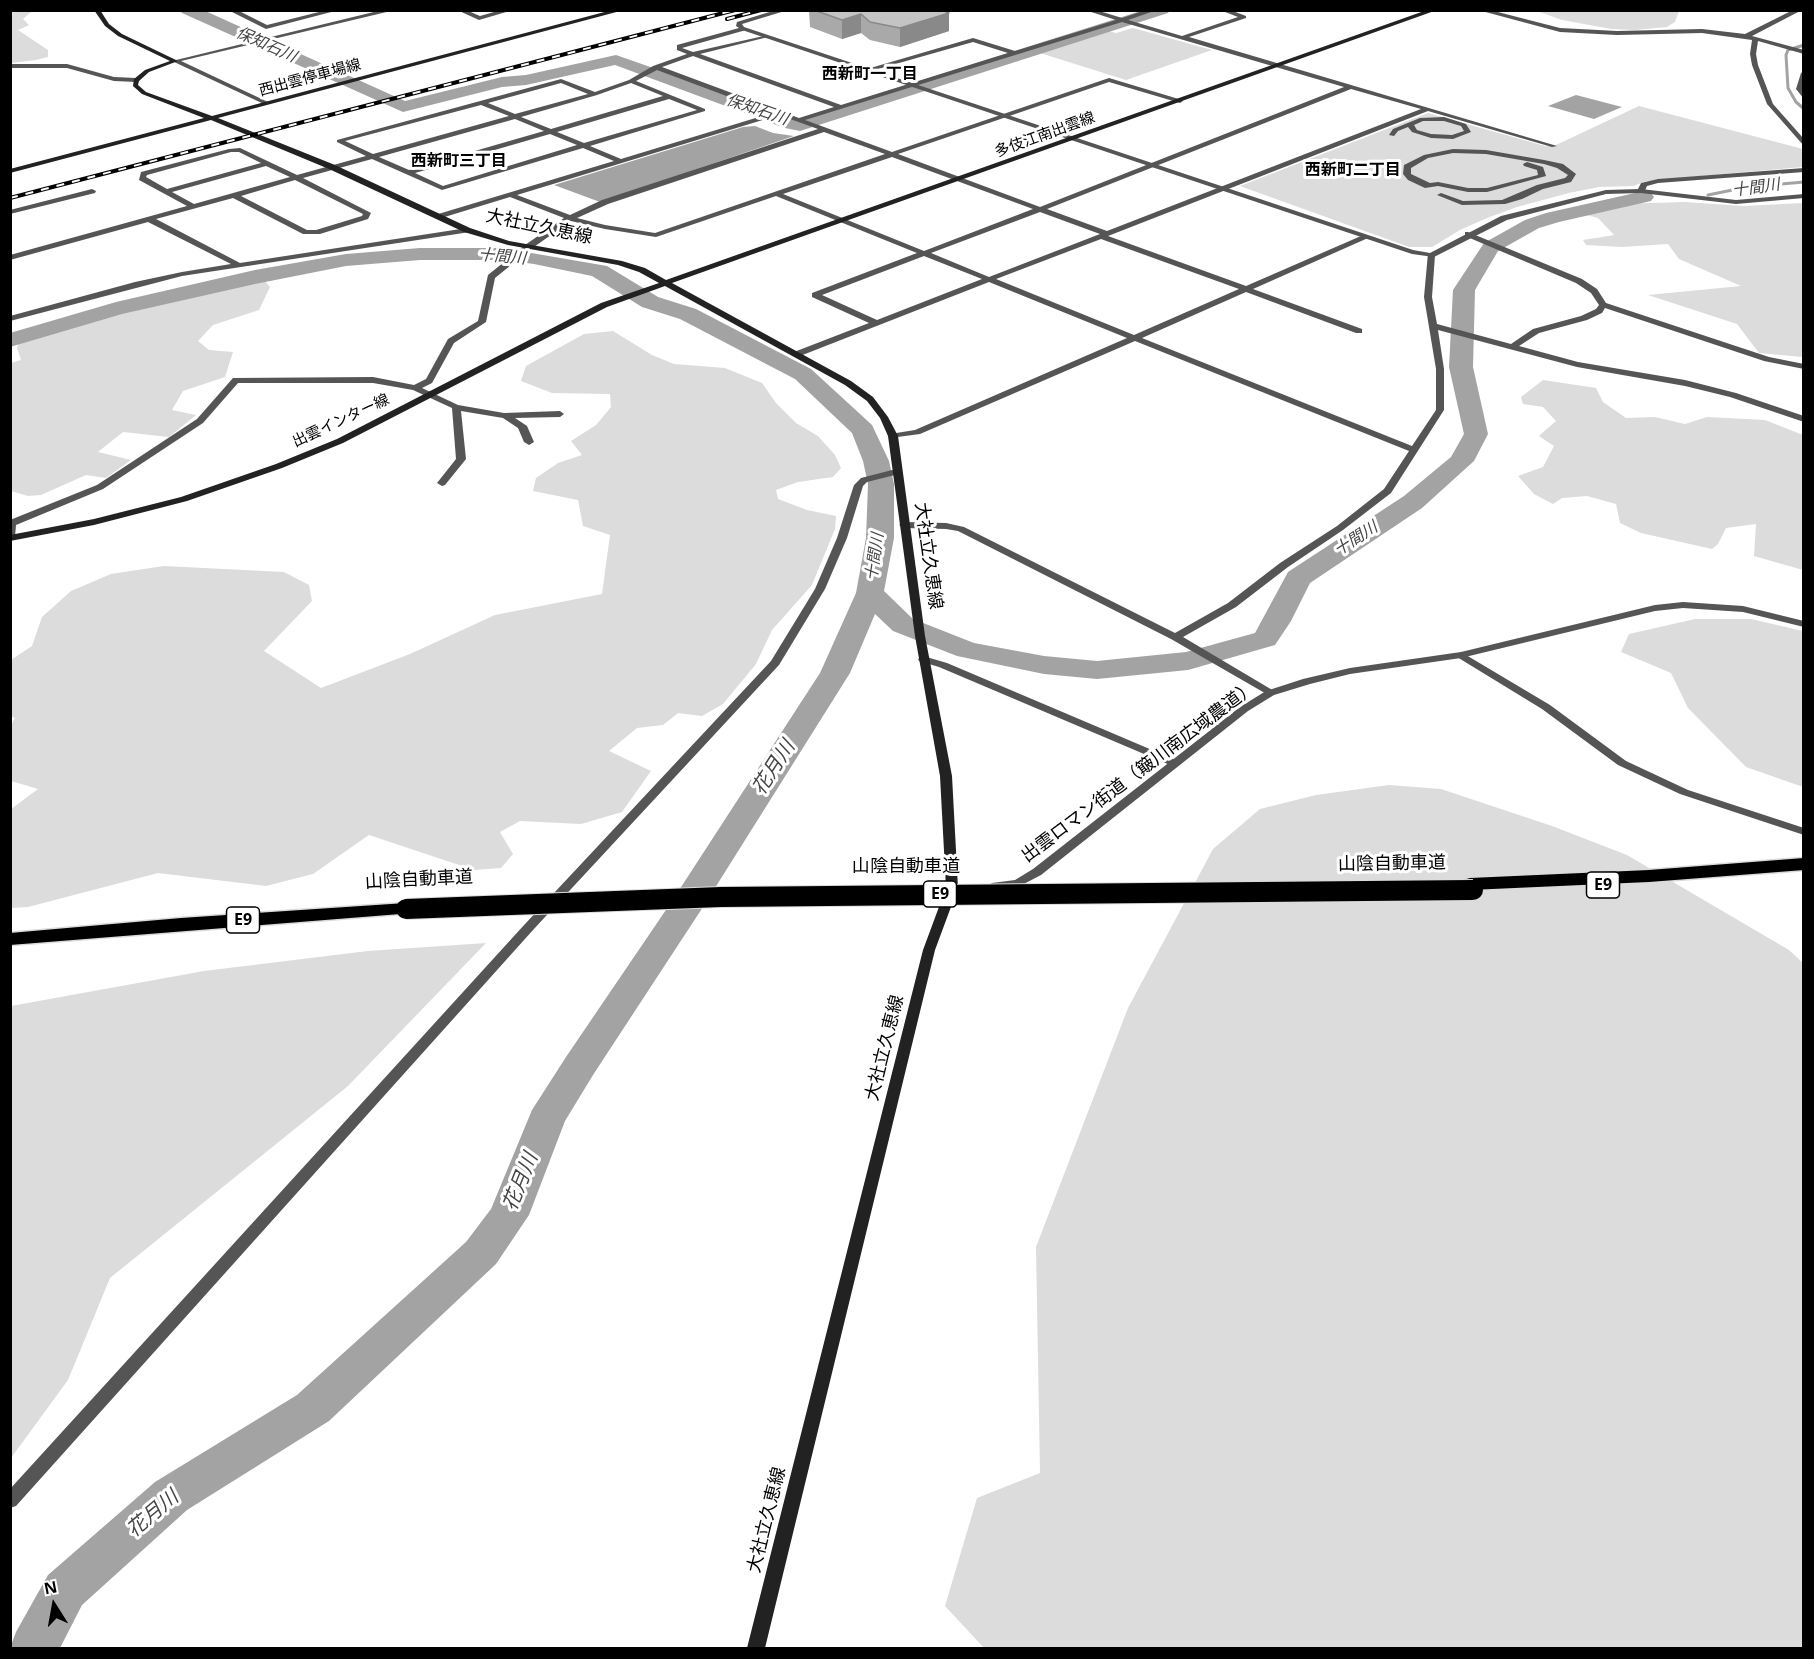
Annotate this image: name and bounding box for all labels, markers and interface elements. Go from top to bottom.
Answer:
water label: 保知石川 [233,23,299,67]
street label: 西出雲停車場線 [257,56,363,100]
district label: 西新町一丁目 [822,64,918,84]
water label: 保知石川 [724,91,790,129]
street label: 多伎江南出雲線 [993,109,1097,161]
district label: 西新町三丁目 [411,151,507,171]
district label: 西新町二丁目 [1305,160,1401,180]
water label: 十間川 [1731,175,1781,201]
street label: 大社立久恵線 [484,205,594,249]
water label: 十間川 [477,245,527,269]
street label: 出雲インター線 [290,391,392,451]
street label: 大社立久恵線 [910,501,946,611]
water label: 十間川 [1331,518,1381,560]
water label: 十間川 [862,532,888,582]
street label: 出雲ロマン街道（簸川南広域農道） [1017,677,1261,867]
water label: 花月川 [748,736,800,800]
street label: 山陰自動車道 [1338,852,1446,876]
street label: 山陰自動車道 [852,856,960,878]
street label: 山陰自動車道 [365,866,473,894]
road number: E9 [1586,872,1620,898]
road number: E9 [924,881,956,907]
road number: E9 [226,907,260,933]
street label: 大社立久恵線 [861,993,909,1103]
water label: 花月川 [499,1150,543,1214]
street label: 大社立久恵線 [743,1465,791,1575]
water label: 花月川 [122,1486,184,1542]
north arrow [24,1575,84,1635]
text: N [42,1575,59,1599]

